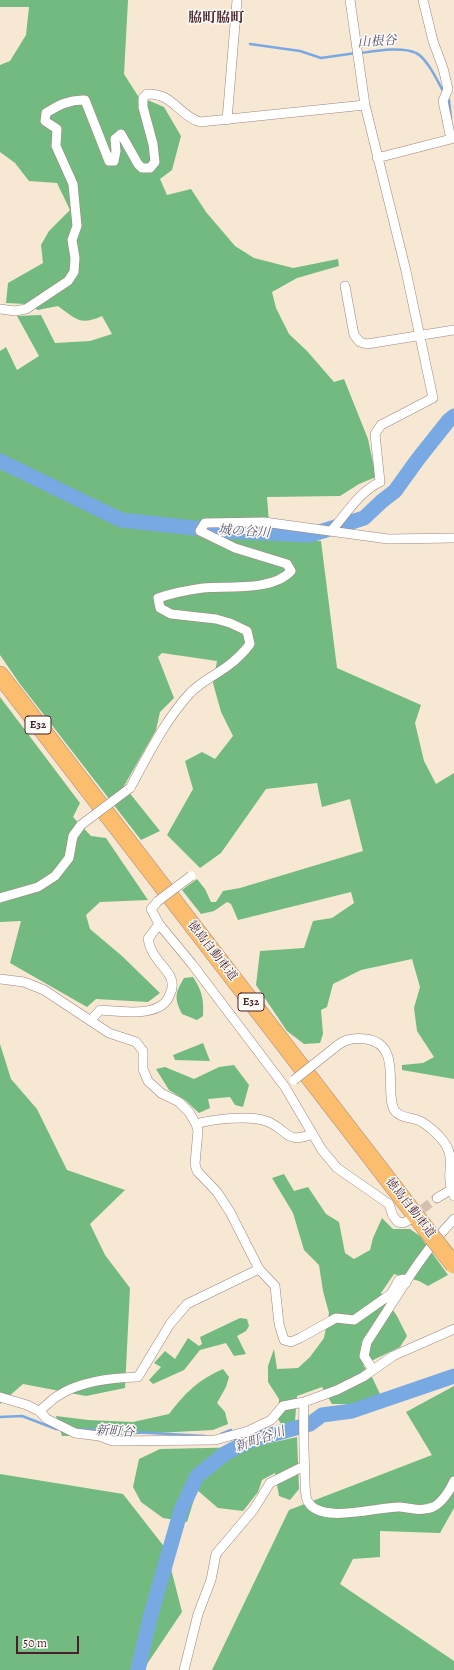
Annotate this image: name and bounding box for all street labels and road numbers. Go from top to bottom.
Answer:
road number: E32 [25,716,51,734]
street label: 徳島自動車道 [184,918,240,984]
road number: E32 [238,993,264,1011]
street label: 徳島自動車道 [382,1175,438,1241]

